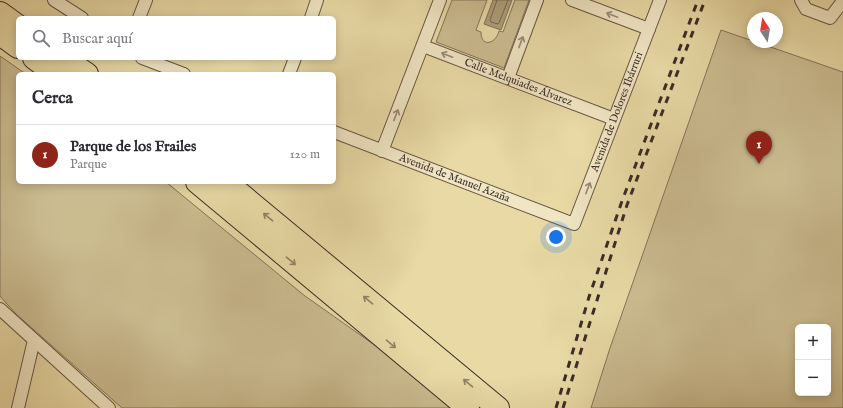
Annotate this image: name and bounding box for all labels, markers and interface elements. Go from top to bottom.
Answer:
one-way arrow [607,11,619,19]
north arrow [747,12,783,48]
search box [16,16,336,60]
icon: search [30,27,52,49]
text: Buscar aquí [62,29,132,48]
one-way arrow [518,36,526,48]
street label: Avenida de Dolores Ibárruri [587,50,646,175]
one-way arrow [441,51,453,59]
street label: Calle Melquiades Álvarez [462,55,574,109]
text: Cerca [32,88,73,109]
one-way arrow [393,109,401,121]
pin: 1 [746,131,772,164]
text: Parque de los Frailes [70,137,196,156]
text: 1 [43,146,47,163]
text: 120 m [290,146,320,163]
street label: Avenida de Manuel Azaña [396,150,512,206]
text: Parque [70,156,107,173]
one-way arrow [584,182,592,194]
one-way arrow [263,212,274,221]
your location [546,227,566,247]
one-way arrow [286,256,297,265]
one-way arrow [363,295,374,304]
map controls [795,324,831,396]
button: + [795,324,831,360]
one-way arrow [386,340,396,349]
button: − [795,360,831,396]
one-way arrow [463,379,474,388]

